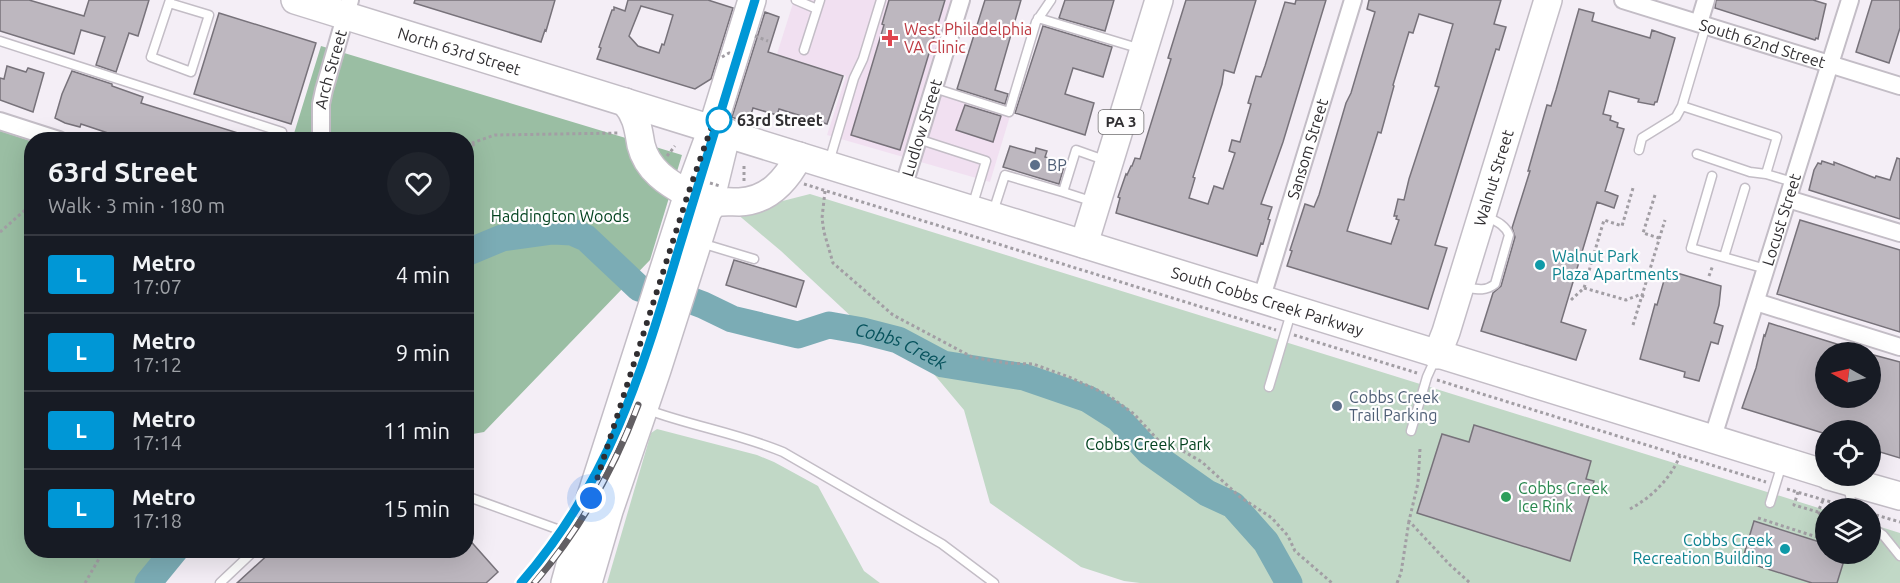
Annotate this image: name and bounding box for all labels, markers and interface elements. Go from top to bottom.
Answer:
street label: South 62nd Street [1697,15,1828,72]
place label: West Philadelphia VA Clinic [904,20,1032,56]
street label: North 63rd Street [396,23,524,79]
street label: Arch Street [311,27,350,111]
marker: West Philadelphia VA Clinic [881,29,899,47]
street label: Ludlow Street [898,76,945,179]
street label: Sansom Street [1283,96,1331,201]
marker: 63rd Street [706,107,732,133]
road number: PA 3 [1098,110,1144,134]
place label: 63rd Street [737,111,823,129]
street label: Walnut Street [1470,127,1517,228]
button: heart [387,152,450,215]
text: 63rd Street [48,156,198,187]
place label: BP [1047,156,1067,174]
marker: BP [1028,158,1042,172]
street label: Locust Street [1758,171,1804,268]
text: Walk · 3 min · 180 m [48,194,225,217]
park label: Haddington Woods [491,207,629,225]
place label: Walnut Park Plaza Apartments [1552,247,1679,283]
text: Metro [132,250,196,275]
marker: Walnut Park Plaza Apartments [1533,258,1547,272]
text: L [75,262,87,286]
text: 4 min [396,262,450,287]
street label: South Cobbs Creek Parkway [1169,263,1366,339]
text: 17:07 [132,275,182,298]
water label: Cobbs Creek [854,319,951,373]
text: Metro [132,328,196,353]
text: L [75,340,87,364]
text: 9 min [396,340,450,365]
north arrow [1815,342,1881,408]
map controls [1815,342,1881,564]
text: 17:12 [132,353,182,376]
place label: Cobbs Creek Trail Parking [1349,388,1439,424]
marker: Cobbs Creek Trail Parking [1330,399,1344,413]
text: Metro [132,406,196,431]
text: L [75,418,87,442]
text: 11 min [383,418,450,443]
button: locate [1815,420,1881,486]
text: 17:14 [132,431,182,454]
park label: Cobbs Creek Park [1085,435,1211,453]
place label: Cobbs Creek Ice Rink [1518,479,1608,515]
your location [576,483,606,513]
text: Metro [132,484,196,509]
marker: Cobbs Creek Ice Rink [1499,490,1513,504]
text: L [75,496,87,520]
text: 15 min [383,496,450,521]
button: layers [1815,498,1881,564]
text: 17:18 [132,509,182,532]
place label: Cobbs Creek Recreation Building [1632,531,1773,567]
marker: Cobbs Creek Recreation Building [1778,542,1792,556]

